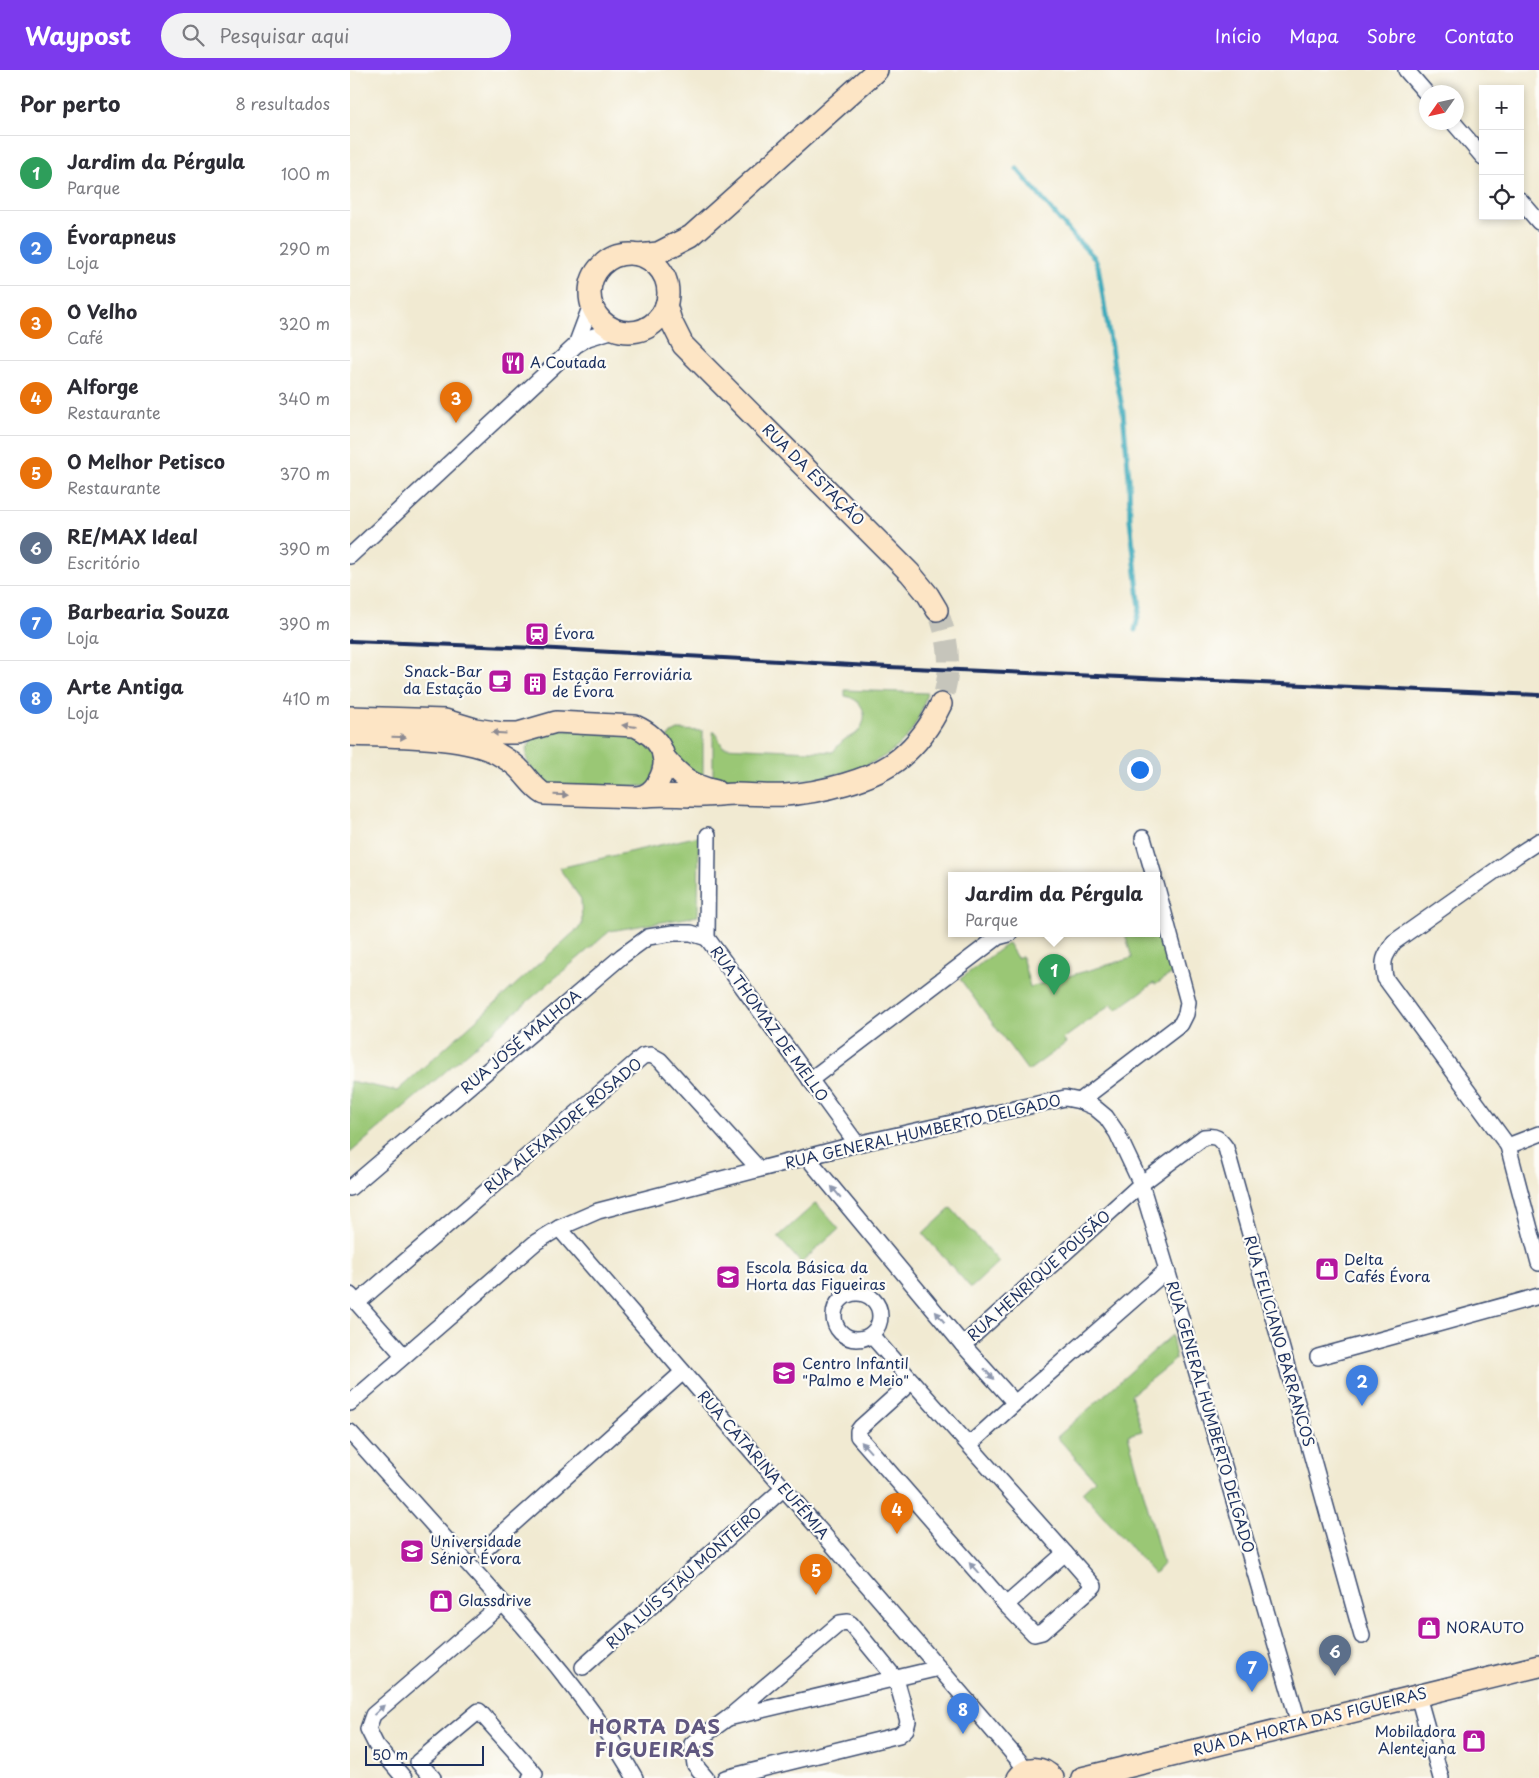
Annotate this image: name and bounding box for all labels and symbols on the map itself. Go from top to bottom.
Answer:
north arrow [1419,85,1464,130]
restaurant icon: A Coutada [500,350,526,376]
place label: A Coutada [530,350,607,373]
pin: 3 [440,382,472,423]
street label: RUA DA ESTAÇÃO [758,418,870,530]
station icon: Évora [524,621,550,647]
place label: Évora [554,621,595,644]
place label: Snack-Bar da Estação [403,659,482,699]
place label: Estação Ferroviária de Évora [552,662,692,702]
cafe icon: Snack-Bar da Estação [487,668,513,694]
building icon: Estação Ferroviária de Évora [522,671,548,697]
one-way arrow [621,722,637,730]
one-way arrow [491,728,507,736]
one-way arrow [391,734,407,742]
your location [1127,757,1153,783]
one-way arrow [554,791,570,799]
street label: RUA THOMAZ DE MELLO [706,940,835,1106]
pin: 1 [1038,954,1070,995]
street label: RUA JOSÉ MALHOA [455,983,585,1098]
street label: RUA ALEXANDRE ROSADO [478,1052,646,1198]
street label: RUA GENERAL HUMBERTO DELGADO [783,1088,1063,1173]
one-way arrow [830,1186,841,1199]
street label: RUA HENRIQUE POUSÃO [961,1204,1115,1346]
street label: RUA FELICIANO BARRANCOS [1239,1232,1322,1449]
place label: Delta Cafés Évora [1344,1247,1431,1287]
place label: Escola Básica da Horta das Figueiras [746,1255,886,1295]
shop icon: Delta Cafés Évora [1314,1256,1340,1282]
school or university icon: Escola Básica da Horta das Figueiras [715,1264,741,1290]
street label: RUA GENERAL HUMBERTO DELGADO [1161,1278,1261,1555]
one-way arrow [934,1311,945,1324]
place label: Centro Infantil "Palmo e Meio" [802,1351,909,1391]
school or university icon: Centro Infantil "Palmo e Meio" [771,1360,797,1386]
pin: 2 [1346,1365,1378,1406]
one-way arrow [983,1368,994,1380]
street label: RUA CATARINA EUFÉMIA [693,1384,835,1544]
one-way arrow [861,1441,872,1453]
pin: 4 [881,1493,913,1534]
street label: RUA LUÍS STAU MONTEIRO [600,1500,766,1653]
place label: Universidade Sénior Évora [430,1529,522,1569]
school or university icon: Universidade Sénior Évora [399,1538,425,1564]
pin: 5 [800,1554,832,1595]
one-way arrow [968,1563,980,1575]
shop icon: Glassdrive [428,1588,454,1614]
place label: Glassdrive [458,1588,531,1611]
shop icon: NORAUTO [1416,1615,1442,1641]
place label: NORAUTO [1446,1615,1524,1638]
pin: 6 [1319,1635,1351,1676]
pin: 7 [1236,1651,1268,1692]
street label: RUA DA HORTA DAS FIGUEIRAS [1190,1680,1429,1761]
pin: 8 [947,1693,979,1734]
one-way arrow [372,1704,384,1716]
district label: HORTA DAS FIGUEIRAS [589,1711,721,1764]
place label: Mobiladora Alentejana [1375,1719,1457,1759]
shop icon: Mobiladora Alentejana [1461,1728,1487,1754]
scale bar [365,1743,484,1766]

